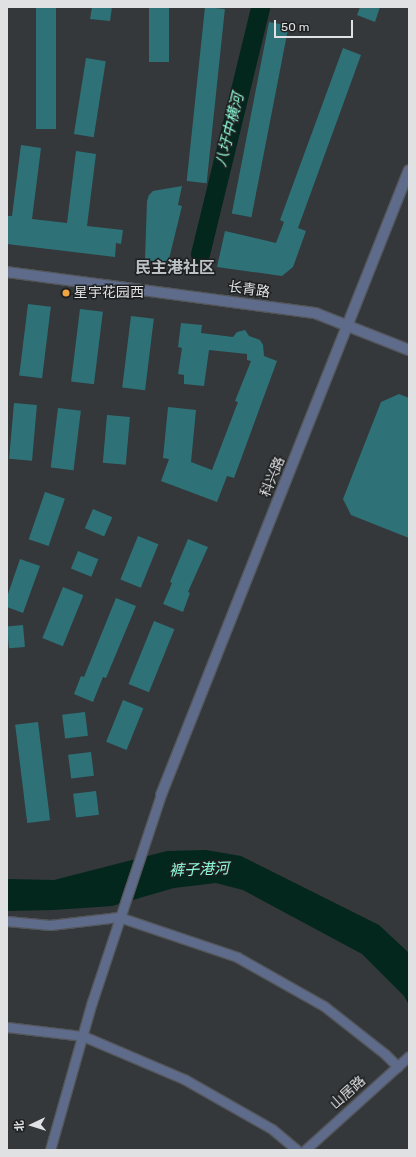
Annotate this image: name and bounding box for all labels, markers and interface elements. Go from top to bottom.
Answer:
scale bar [276,12,355,38]
text: 50 m [281,20,309,34]
water label: 八圩中横河 [212,91,248,169]
district label: 民主港社区 [135,258,215,278]
street label: 长青路 [227,279,271,301]
place label: 星宇花园西 [74,285,144,301]
marker: 星宇花园西 [61,288,71,298]
street label: 科兴路 [257,454,289,500]
water label: 裤子港河 [169,860,229,880]
street label: 山居路 [327,1073,369,1113]
north arrow [12,1105,52,1145]
text: 北 [13,1120,26,1132]

